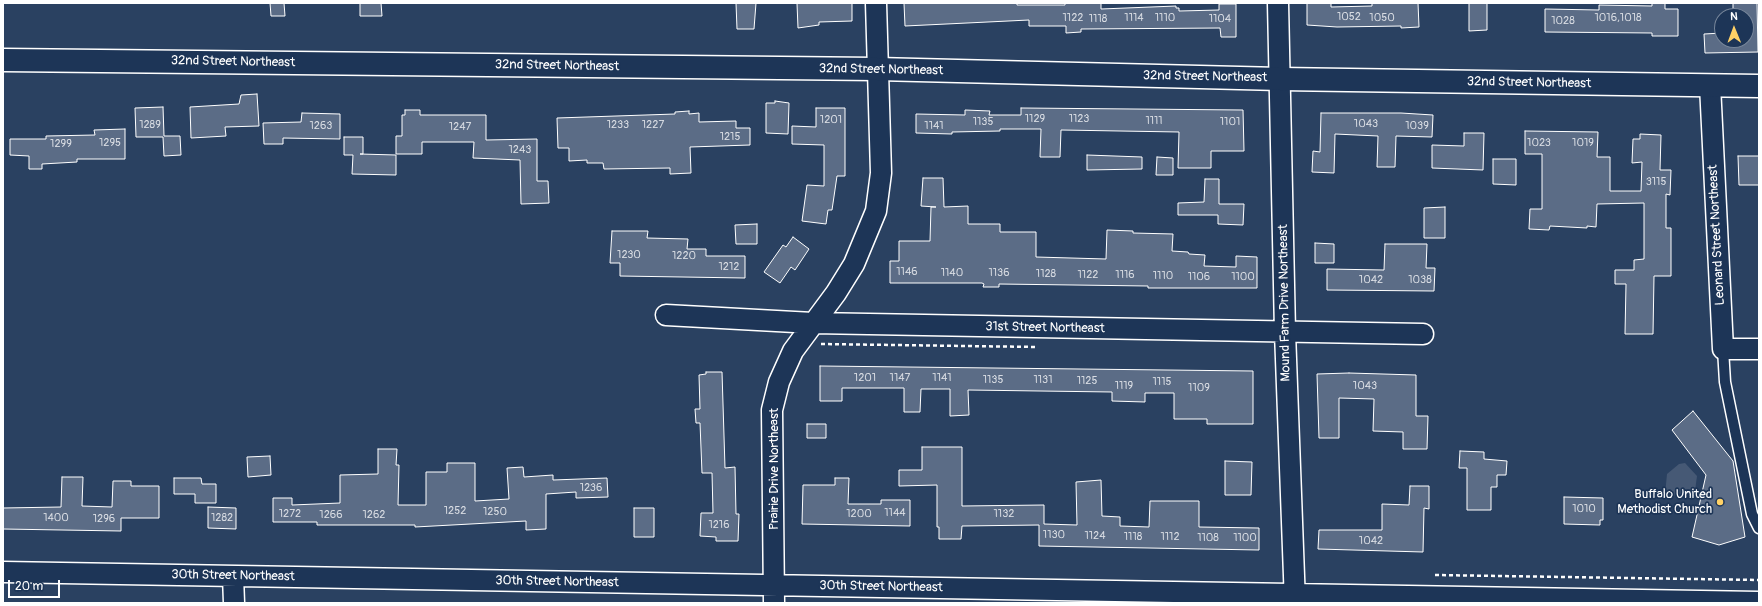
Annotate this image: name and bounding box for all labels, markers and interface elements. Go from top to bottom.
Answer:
north arrow [1714,8,1754,48]
house number: 1052 [1337,10,1361,24]
text: N [1730,10,1738,23]
house number: 1122 [1063,11,1083,25]
house number: 1114 [1124,11,1144,25]
house number: 1110 [1155,11,1175,25]
house number: 1050 [1369,11,1395,25]
house number: 1016,1018 [1595,11,1641,25]
house number: 1118 [1089,12,1107,26]
house number: 1104 [1209,12,1231,26]
house number: 1028 [1551,14,1575,28]
street label: 32nd Street Northeast [171,53,295,71]
street label: 32nd Street Northeast [495,57,619,75]
street label: 32nd Street Northeast [819,61,943,79]
street label: 32nd Street Northeast [1143,68,1267,86]
street label: 32nd Street Northeast [1467,74,1591,92]
house number: 1129 [1025,112,1045,126]
house number: 1123 [1069,112,1089,126]
house number: 1201 [820,113,842,127]
house number: 1111 [1145,114,1163,128]
house number: 1135 [973,115,993,129]
house number: 1101 [1220,115,1240,129]
house number: 1043 [1354,117,1378,131]
house number: 1289 [139,118,161,132]
house number: 1233 [607,118,629,132]
house number: 1227 [642,118,664,132]
house number: 1263 [310,119,332,133]
house number: 1141 [924,119,944,133]
house number: 1039 [1405,119,1429,133]
house number: 1247 [449,120,471,134]
house number: 1215 [720,130,740,144]
house number: 1295 [99,136,121,150]
house number: 1023 [1527,136,1551,150]
house number: 1019 [1572,136,1594,150]
house number: 1299 [50,137,72,151]
house number: 1243 [509,143,531,157]
street label: Leonard Street Northeast [1706,164,1728,306]
house number: 3115 [1646,175,1666,189]
street label: Mound Farm Drive Northeast [1276,224,1294,382]
house number: 1230 [617,248,641,262]
house number: 1220 [672,249,696,263]
house number: 1212 [719,260,739,274]
house number: 1146 [896,265,918,279]
house number: 1140 [941,266,963,280]
house number: 1136 [988,266,1010,280]
house number: 1128 [1036,267,1056,281]
house number: 1122 [1078,268,1098,282]
house number: 1116 [1115,268,1135,282]
house number: 1110 [1153,269,1173,283]
house number: 1106 [1188,270,1210,284]
house number: 1100 [1231,270,1255,284]
house number: 1042 [1359,273,1383,287]
house number: 1038 [1408,273,1432,287]
street label: 31st Street Northeast [985,319,1105,337]
house number: 1201 [854,371,876,385]
house number: 1147 [890,371,910,385]
house number: 1141 [932,371,952,385]
house number: 1135 [983,373,1003,387]
house number: 1131 [1033,373,1053,387]
house number: 1125 [1077,374,1097,388]
house number: 1115 [1153,375,1171,389]
house number: 1119 [1115,379,1133,393]
house number: 1043 [1353,379,1377,393]
house number: 1109 [1188,381,1210,395]
street label: Prairie Drive Northeast [767,408,783,530]
house number: 1236 [580,481,602,495]
place label: Buffalo United Methodist Church [1617,487,1712,518]
marker: Buffalo United Methodist Church [1715,497,1725,507]
house number: 1010 [1572,502,1596,516]
house number: 1252 [444,504,466,518]
house number: 1250 [483,505,507,519]
house number: 1144 [884,506,906,520]
house number: 1272 [279,507,301,521]
house number: 1200 [846,507,872,521]
house number: 1132 [994,507,1014,521]
house number: 1266 [319,508,343,522]
house number: 1262 [362,508,386,522]
house number: 1400 [43,511,69,525]
house number: 1282 [211,511,233,525]
house number: 1296 [93,512,115,526]
house number: 1216 [708,518,730,532]
house number: 1130 [1043,528,1065,542]
house number: 1124 [1084,529,1106,543]
house number: 1118 [1124,530,1142,544]
house number: 1112 [1160,530,1180,544]
house number: 1108 [1197,531,1219,545]
house number: 1100 [1233,531,1257,545]
house number: 1042 [1359,534,1383,548]
street label: 30th Street Northeast [171,567,295,585]
scale bar [10,572,62,598]
street label: 30th Street Northeast [495,573,619,591]
street label: 30th Street Northeast [819,578,943,596]
text: 20 m [15,579,43,594]

